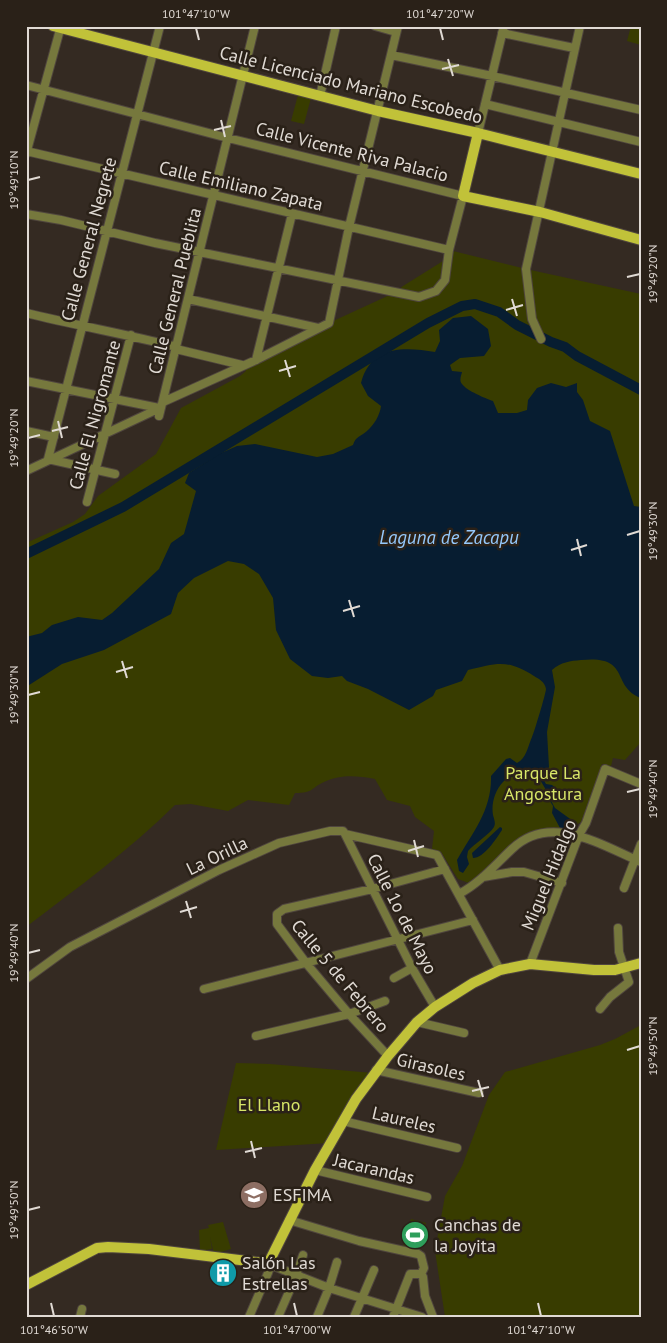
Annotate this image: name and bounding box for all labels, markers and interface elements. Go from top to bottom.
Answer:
text: 101°47'10"W [162,6,230,21]
text: 101°47'20"W [406,6,474,21]
street label: Calle Licenciado Mariano Escobedo [217,41,485,128]
street label: Calle Vicente Riva Palacio [254,116,451,187]
text: 19°49'10"N [6,150,21,210]
street label: Calle General Negrete [56,154,121,323]
street label: Calle Emiliano Zapata [157,155,325,216]
street label: Calle General Pueblita [143,205,206,376]
text: 19°49'20"N [645,244,660,304]
street label: Calle El Nigromante [63,338,126,492]
text: 19°49'20"N [6,408,21,468]
text: 19°49'30"N [645,501,660,561]
water label: Laguna de Zacapu [379,525,519,549]
text: 19°49'30"N [6,665,21,725]
text: 19°49'40"N [645,759,660,819]
park label: Parque La Angostura [504,761,582,805]
street label: Miguel Hidalgo [516,816,581,934]
street label: La Orilla [182,831,251,880]
street label: Calle 1o de Mayo [362,850,443,978]
street label: Calle 5 de Febrero [286,914,394,1037]
text: 19°49'40"N [6,923,21,983]
text: 19°49'50"N [645,1016,660,1076]
street label: Girasoles [394,1047,468,1086]
park label: El Llano [238,1093,300,1116]
street label: Laureles [370,1101,438,1138]
street label: Jacarandas [330,1148,417,1189]
text: 19°49'50"N [6,1180,21,1240]
school or university icon: ESFIMA [239,1180,269,1210]
place label: ESFIMA [273,1183,332,1206]
place label: Canchas de la Joyita [434,1213,521,1257]
sports icon: Canchas de la Joyita [400,1220,430,1250]
place label: Salón Las Estrellas [242,1251,316,1295]
building icon: Salón Las Estrellas [208,1258,238,1288]
text: 101°46'50"W [20,1322,88,1337]
text: 101°47'00"W [263,1322,331,1337]
text: 101°47'10"W [507,1322,575,1337]

